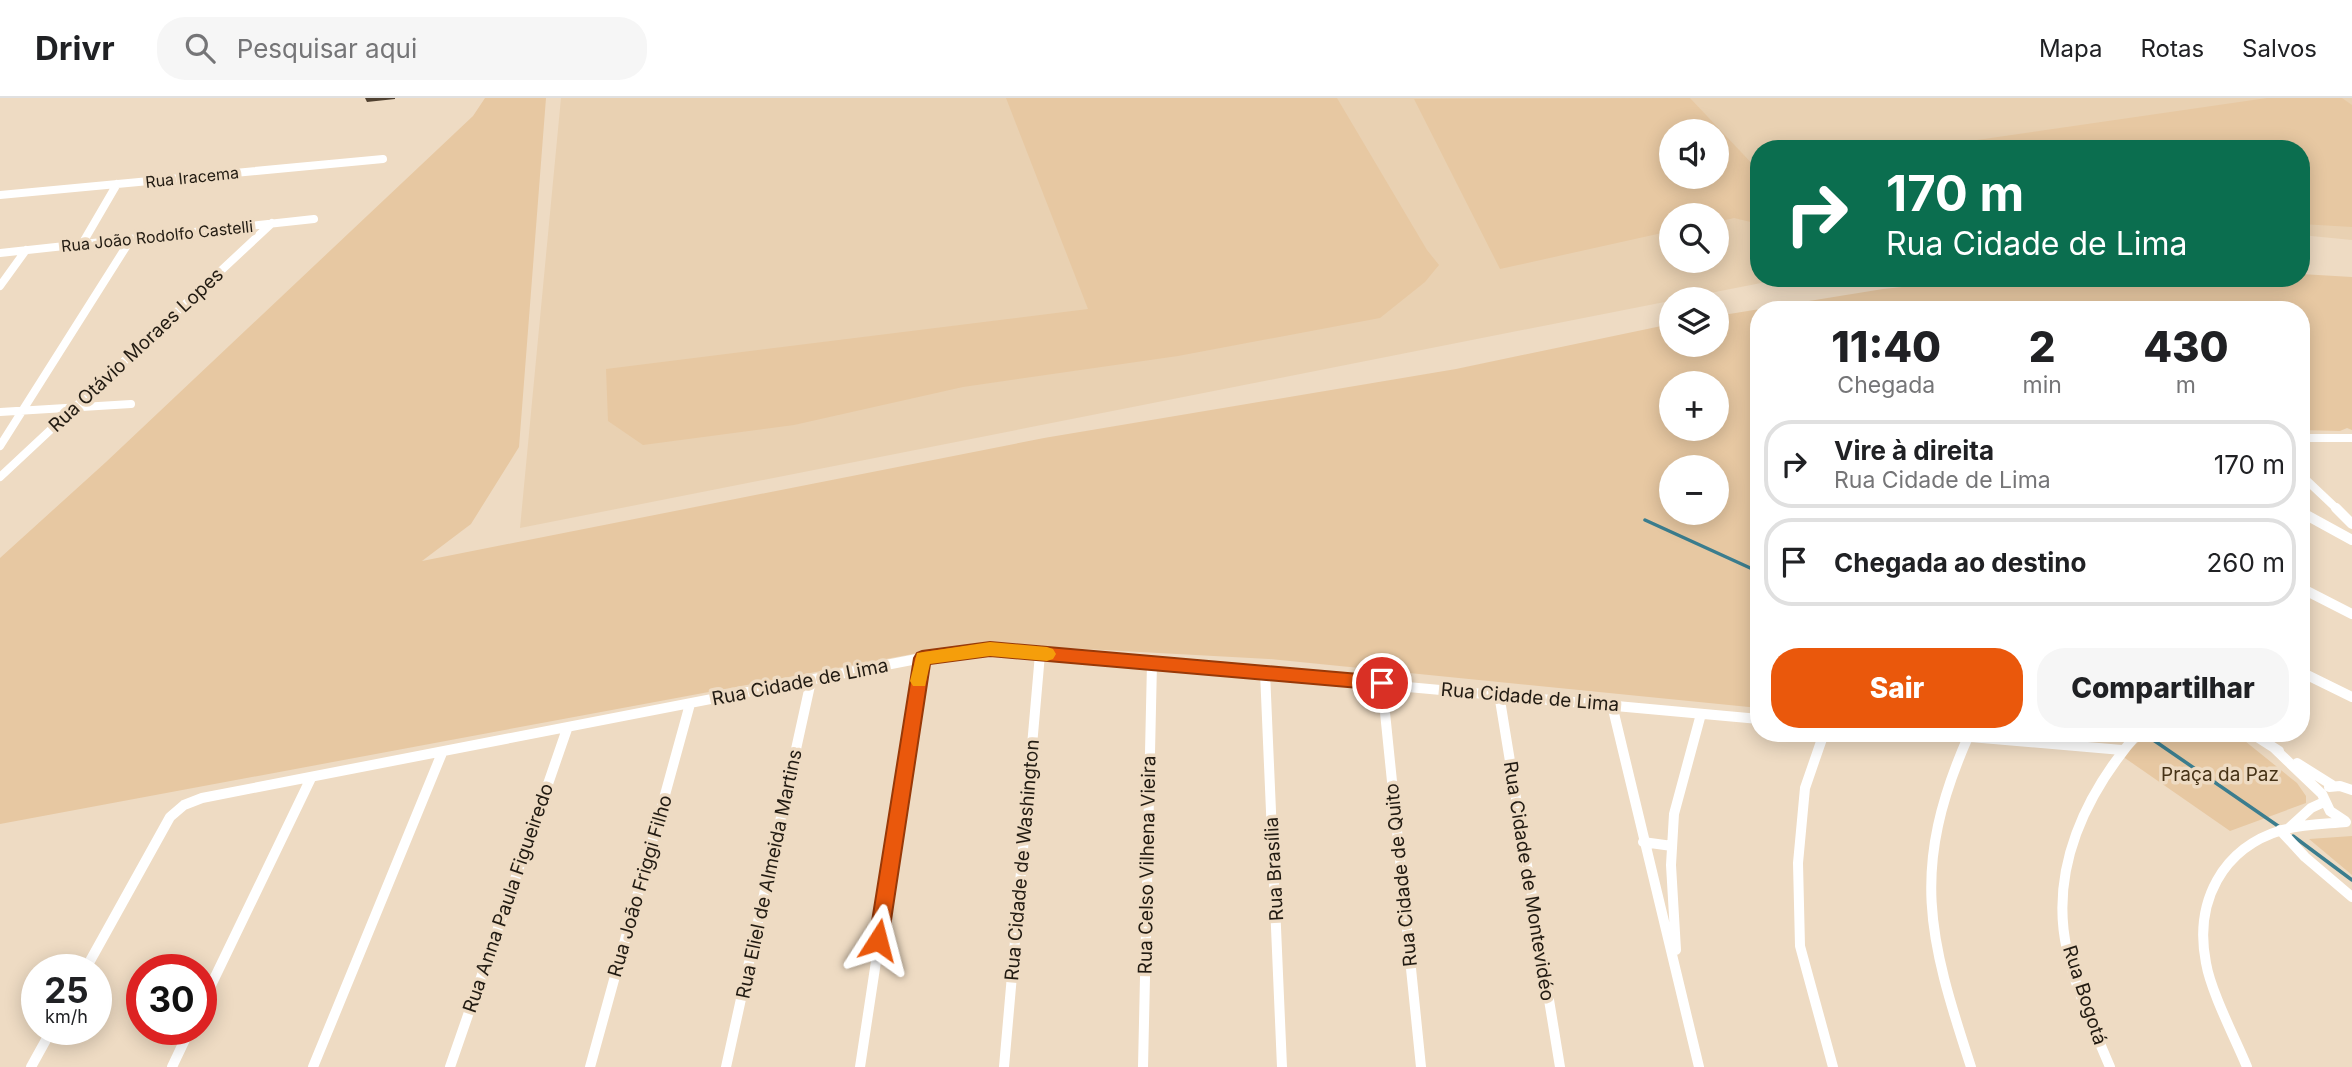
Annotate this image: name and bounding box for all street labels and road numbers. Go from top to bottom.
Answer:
street label: Rua Iracema [144,162,240,192]
street label: Rua João Rodolfo Castelli [60,216,254,256]
street label: Rua Otávio Moraes Lopes [44,263,228,437]
street label: Rua Cidade de Lima [710,654,890,710]
street label: Rua Cidade de Lima [1440,678,1620,716]
street label: Rua Cidade de Washington [1000,738,1044,982]
street label: Rua Eliel de Almeida Martins [731,747,807,1001]
street label: Rua Celso Vilhena Vieira [1134,755,1160,975]
street label: Rua Cidade de Montevidéo [1499,760,1559,1002]
street label: Rua Anna Paula Figueiredo [458,780,558,1016]
street label: Rua Cidade de Quito [1380,782,1422,968]
street label: Rua João Friggi Filho [603,792,677,980]
street label: Rua Brasília [1260,816,1288,922]
street label: Rua Bogotá [2058,942,2112,1048]

